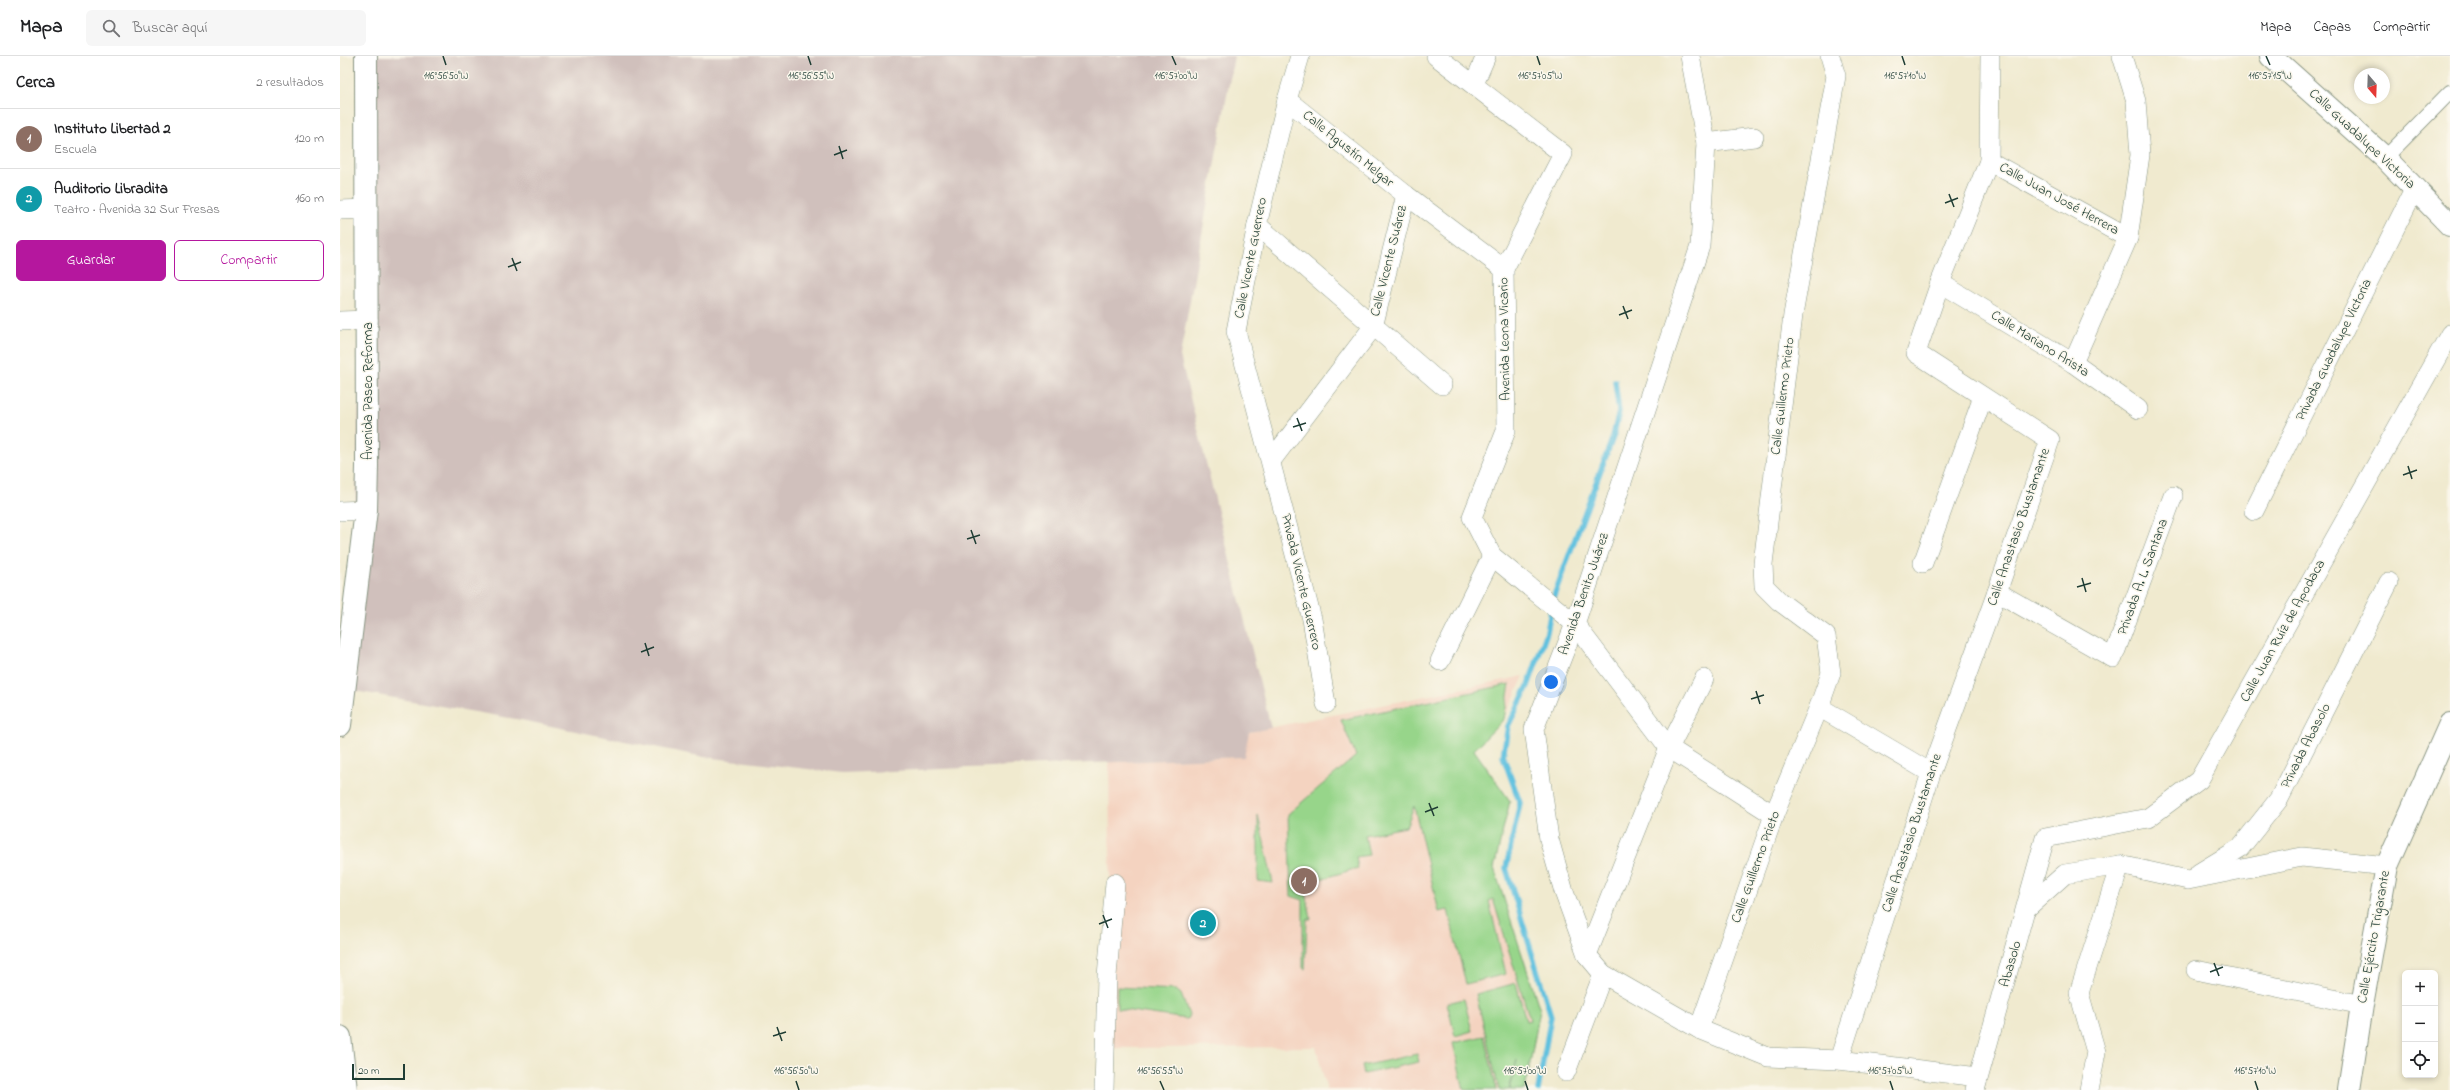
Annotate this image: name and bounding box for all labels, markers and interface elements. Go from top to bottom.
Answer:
search box [86,10,366,46]
text: Mapa [20,14,62,41]
icon: search [100,17,122,39]
text: Buscar aquí [132,17,207,39]
text: Mapa [2260,17,2292,38]
text: Capas [2314,17,2351,38]
text: Compartir [2373,17,2430,38]
north arrow [2354,68,2390,104]
text: 116°56'50"W [424,69,469,84]
text: 116°56'55"W [788,69,834,84]
text: 116°57'00"W [1154,69,1198,84]
text: 116°57'05"W [1518,69,1562,84]
text: 116°57'10"W [1884,69,1926,84]
text: 116°57'15"W [2248,69,2292,84]
text: Cerca [16,70,55,95]
text: 2 resultados [256,73,324,92]
street label: Calle Guadalupe Victoria [2304,84,2420,194]
street label: Calle Agustín Melgar [1297,105,1399,194]
text: Instituto Libertad 2 [54,118,171,140]
text: 1 [27,129,31,148]
text: 120 m [294,129,324,148]
text: Escuela [54,140,97,159]
street label: Calle Juan José Herrera [1995,157,2123,241]
text: Auditorio Libradita [54,178,168,200]
text: 2 [26,189,32,208]
text: 160 m [295,189,324,208]
street label: Calle Vicente Guerrero [1229,196,1273,320]
text: Teatro · Avenida 32 Sur Fresas [54,200,220,219]
street label: Calle Vicente Suárez [1365,203,1413,319]
button: Guardar [16,240,166,281]
button: Compartir [174,240,324,281]
street label: Privada Guadalupe Victoria [2290,275,2378,425]
street label: Avenida Leona Vicario [1493,277,1517,401]
street label: Calle Mariano Arista [1987,305,2093,383]
street label: Avenida Paseo Reforma [358,322,379,460]
street label: Calle Guillermo Prieto [1765,336,1801,456]
street label: Calle Anastasio Bustamante [1982,445,2056,609]
street label: Privada Vicente Guerrero [1275,512,1327,652]
street label: Privada A. L. Santana [2112,516,2174,638]
street label: Avenida Benito Juárez [1553,530,1615,658]
street label: Calle Juan Ruíz de Apodaca [2235,556,2331,706]
your location [1541,672,1561,692]
street label: Privada Abasolo [2275,700,2337,792]
street label: Calle Anastasio Bustamante [1876,750,1948,915]
street label: Calle Guillermo Prieto [1726,808,1786,926]
pin: 1 [1291,866,1317,896]
street label: Calle Ejército Trigarante [2352,868,2397,1005]
pin: 2 [1190,908,1216,938]
street label: Abasolo [1994,938,2028,990]
map controls [2402,970,2438,1078]
button: + [2402,970,2438,1006]
button: − [2402,1006,2438,1042]
button: locate [2402,1042,2438,1078]
scale bar [352,1062,405,1081]
text: 20 m [358,1063,380,1079]
text: 116°56'50"W [774,1064,819,1079]
text: 116°56'55"W [1137,1064,1183,1079]
text: 116°57'00"W [1503,1064,1547,1079]
text: 116°57'05"W [1868,1064,1912,1079]
text: 116°57'10"W [2234,1064,2276,1079]

